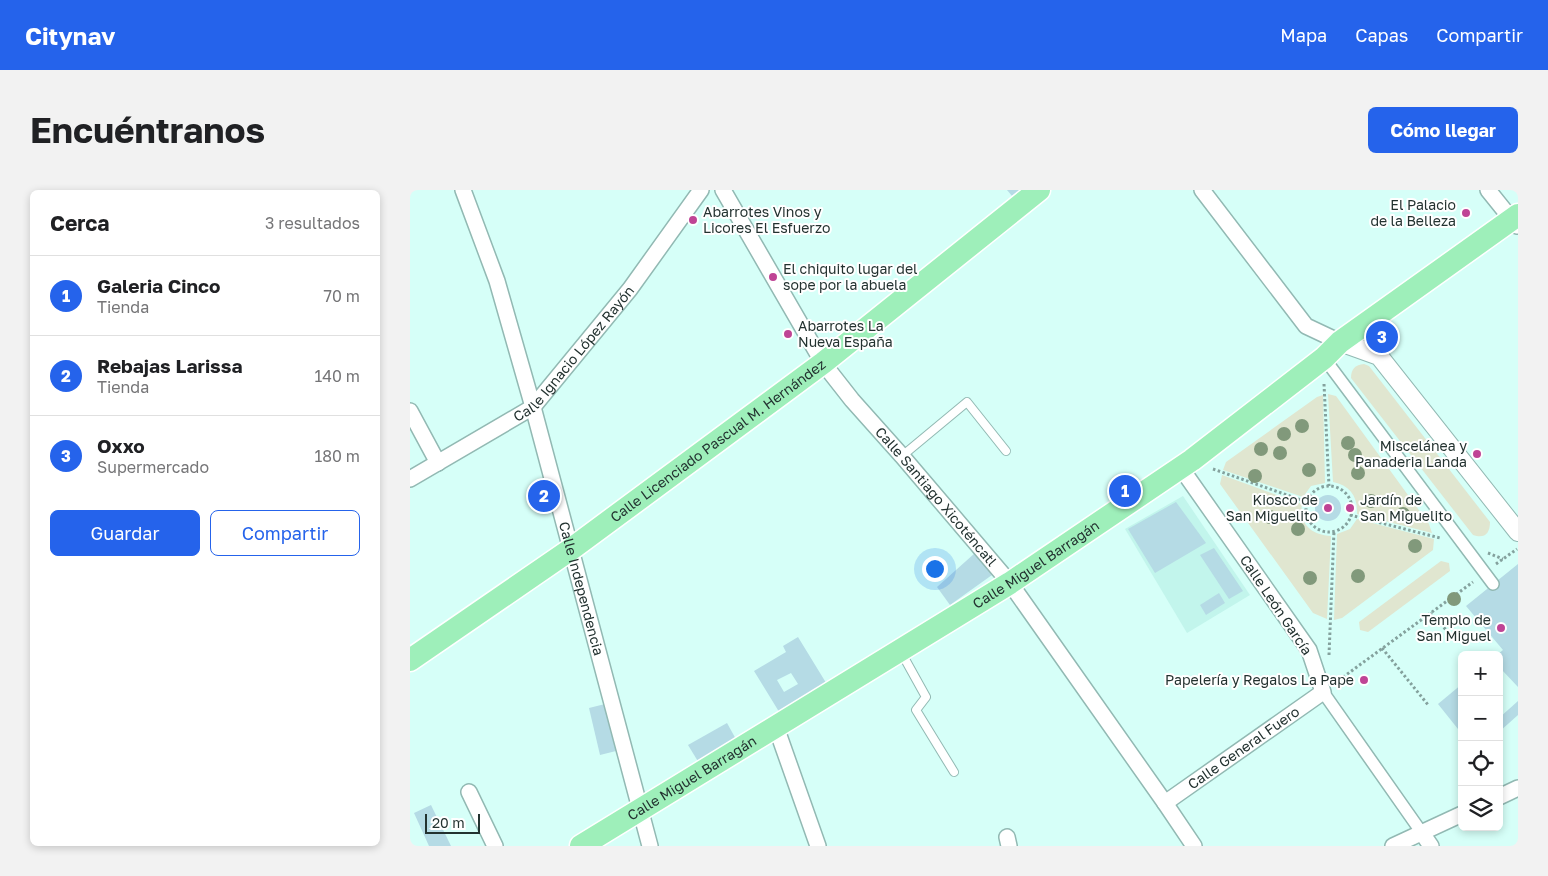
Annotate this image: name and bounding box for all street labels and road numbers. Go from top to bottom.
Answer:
street label: Calle Ignacio López Rayón [510,282,637,425]
street label: Calle Licenciado Pascual M. Hernández [607,355,828,525]
street label: Calle Santiago Xicoténcatl [872,423,1001,569]
street label: Calle Miguel Barragán [969,516,1102,612]
street label: Calle Independencia [556,520,608,657]
street label: Calle León García [1237,552,1316,658]
street label: Calle General Fuero [1184,702,1302,792]
street label: Calle Miguel Barragán [624,732,759,824]

